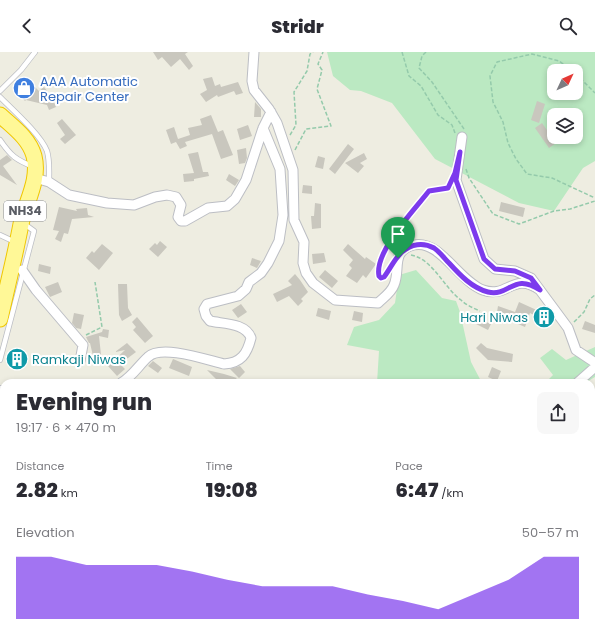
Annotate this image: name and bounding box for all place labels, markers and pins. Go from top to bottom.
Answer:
place label: AAA Automatic Repair Center [40,72,138,106]
shop icon: AAA Automatic Repair Center [11,75,37,101]
pin [381,217,415,258]
building icon: Hari Niwas [531,304,557,330]
place label: Hari Niwas [460,308,528,327]
building icon: Ramkaji Niwas [4,346,30,372]
place label: Ramkaji Niwas [32,350,126,369]

